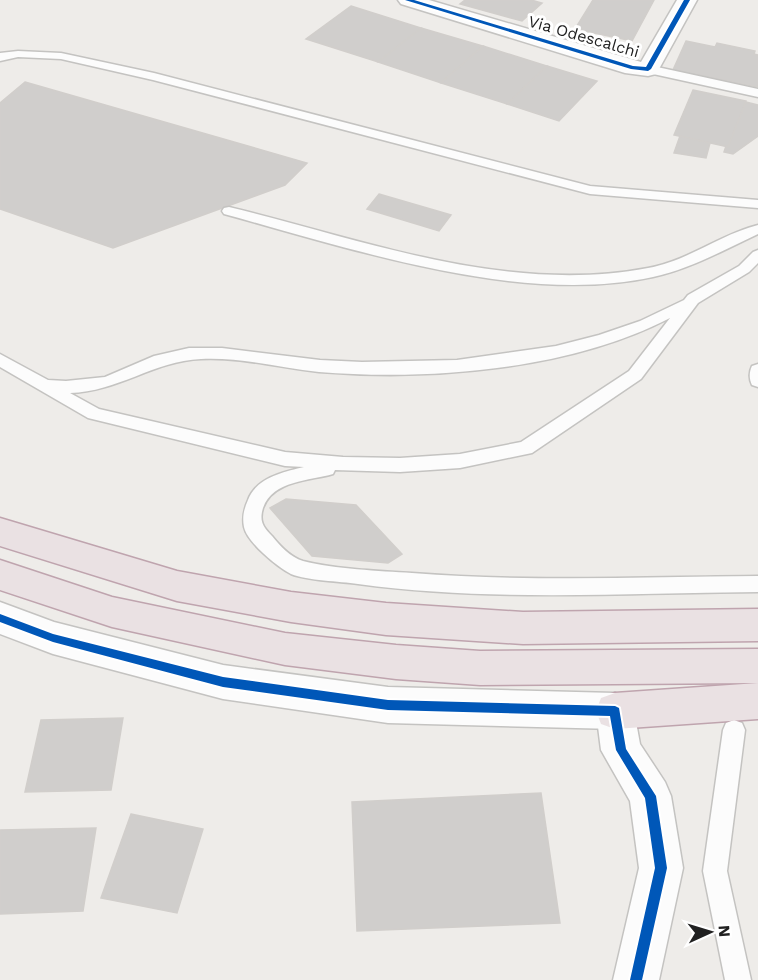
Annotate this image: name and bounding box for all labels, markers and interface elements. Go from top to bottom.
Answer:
street label: Via Odescalchi [526,12,641,61]
north arrow [680,902,740,962]
text: N [715,924,734,938]

